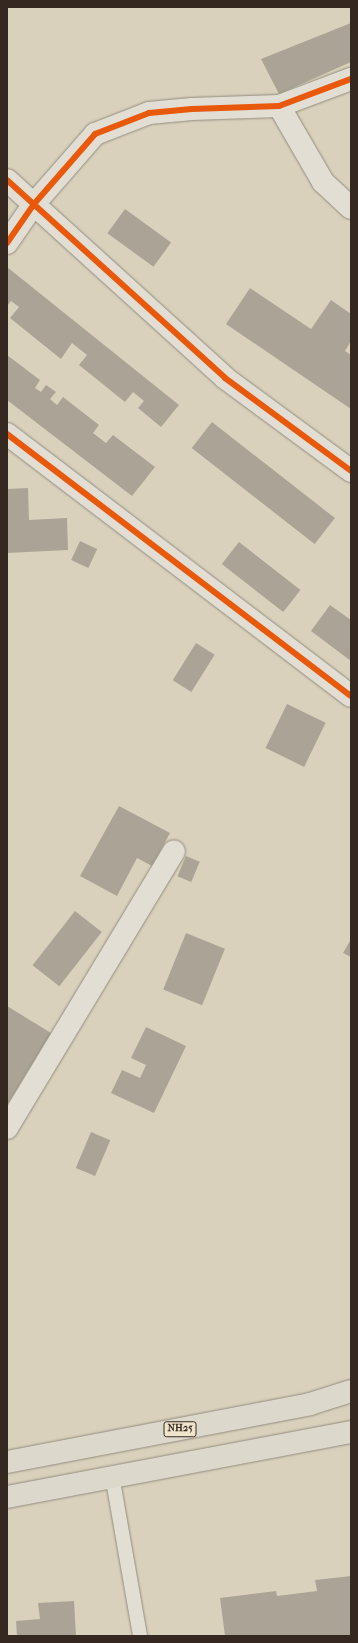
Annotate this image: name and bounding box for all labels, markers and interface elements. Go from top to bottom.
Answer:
road number: NH25 [163,1421,197,1437]

